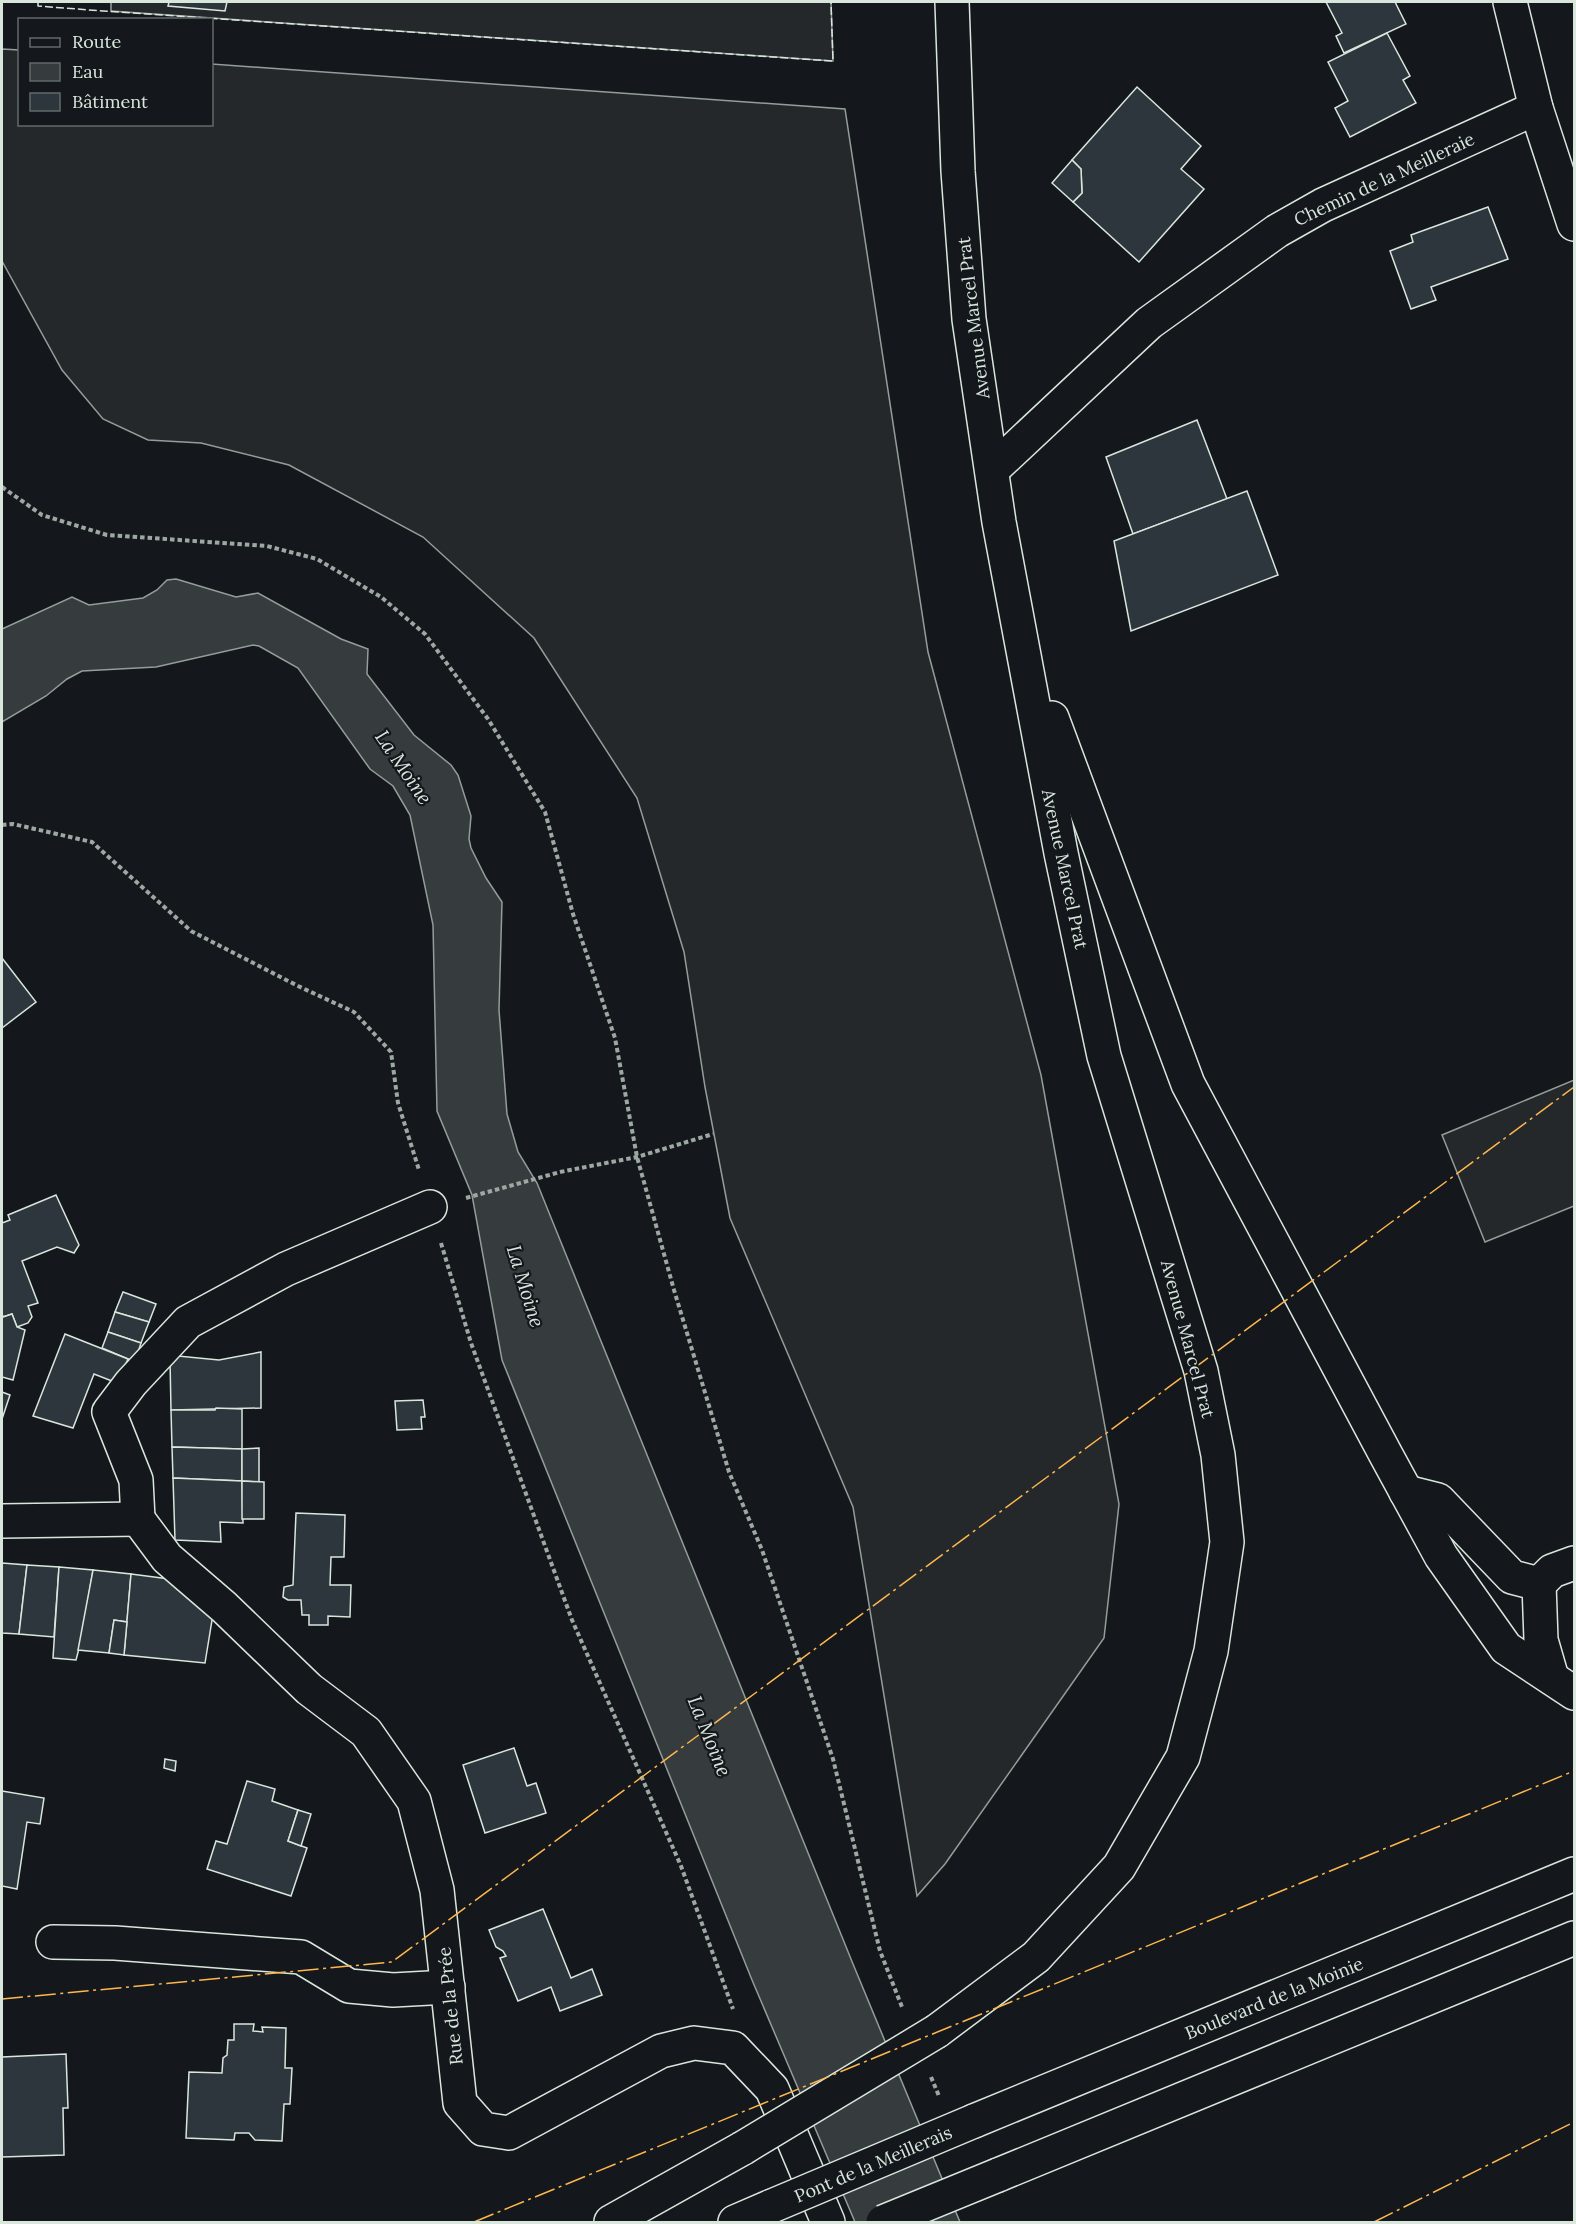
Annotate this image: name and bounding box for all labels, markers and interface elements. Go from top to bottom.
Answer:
legend [18,18,213,126]
text: Route [72,30,121,53]
text: Eau [72,60,103,83]
text: Bâtiment [72,90,148,113]
street label: Chemin de la Meilleraie [1290,127,1478,231]
street label: Avenue Marcel Prat [952,236,994,401]
water label: La Moine [370,725,438,809]
street label: Avenue Marcel Prat [1037,786,1093,951]
water label: La Moine [502,1242,550,1330]
street label: Avenue Marcel Prat [1156,1256,1220,1421]
water label: La Moine [683,1692,737,1780]
street label: Rue de la Prée [432,1946,468,2066]
street label: Boulevard de la Moinie [1181,1952,1367,2044]
street label: Pont de la Meillerais [791,2120,955,2208]

